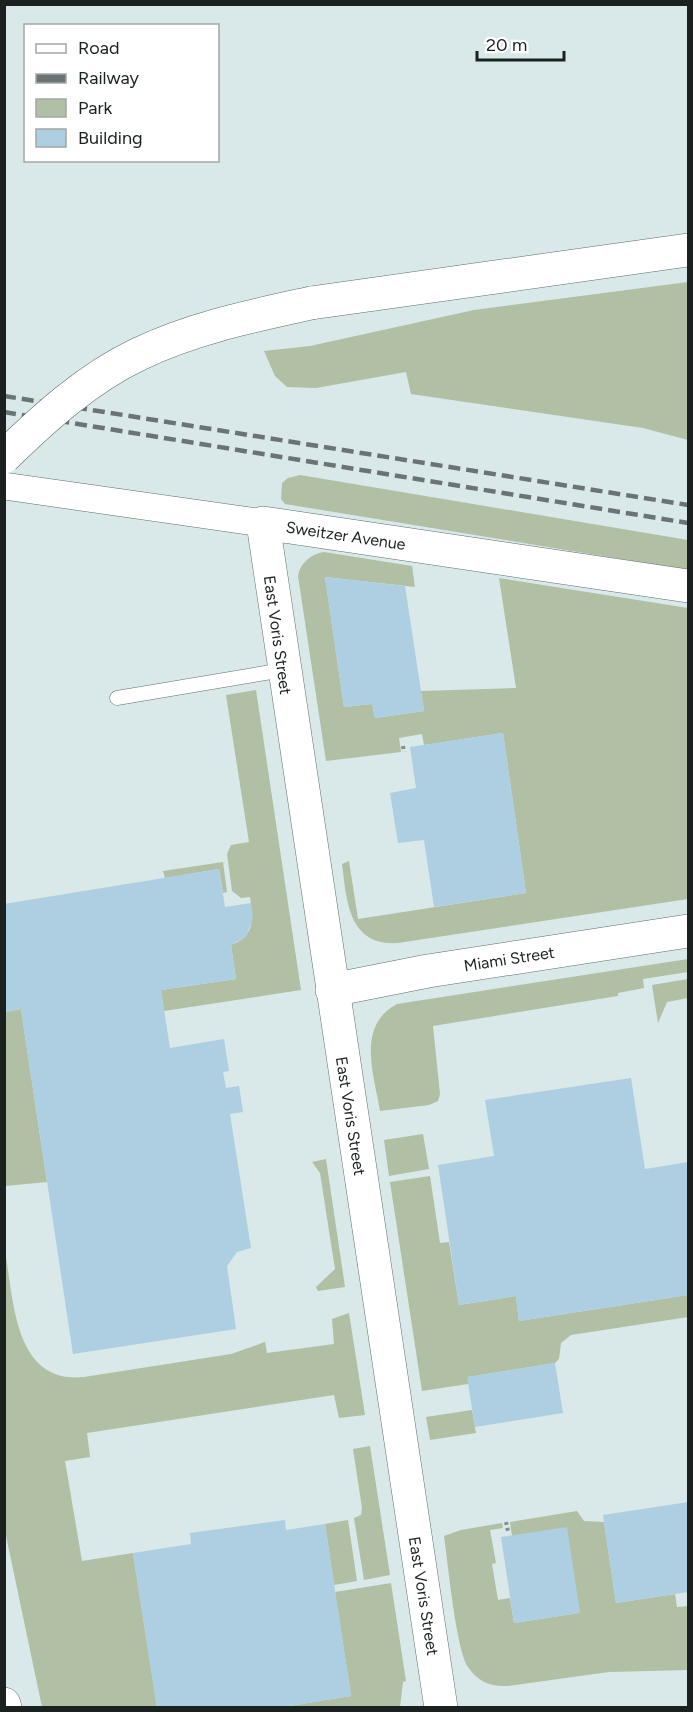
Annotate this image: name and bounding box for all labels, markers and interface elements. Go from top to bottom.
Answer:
legend [24,24,219,162]
scale bar [477,24,564,62]
text: 20 m [486,34,527,56]
text: Road [78,37,119,59]
text: Railway [78,67,140,89]
text: Park [78,97,113,119]
text: Building [78,127,143,149]
street label: Sweitzer Avenue [285,518,407,554]
street label: East Voris Street [260,574,295,696]
street label: Miami Street [463,943,556,975]
street label: East Voris Street [332,1055,369,1177]
street label: East Voris Street [405,1535,442,1657]

